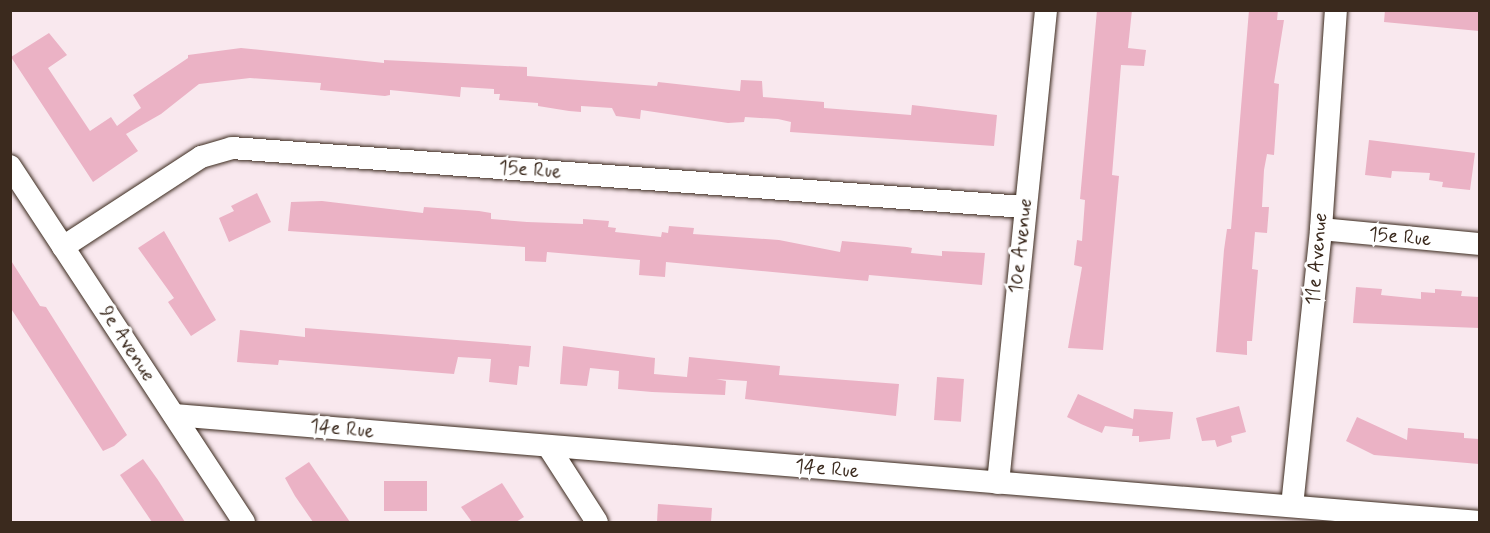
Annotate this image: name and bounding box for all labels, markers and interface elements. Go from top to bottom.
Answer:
street label: 15e Rue [497,156,563,184]
street label: 10e Avenue [1004,196,1038,296]
street label: 11e Avenue [1301,210,1333,308]
street label: 15e Rue [1367,222,1433,252]
street label: 9e Avenue [93,301,161,387]
street label: 14e Rue [308,414,376,444]
street label: 14e Rue [793,454,861,484]

